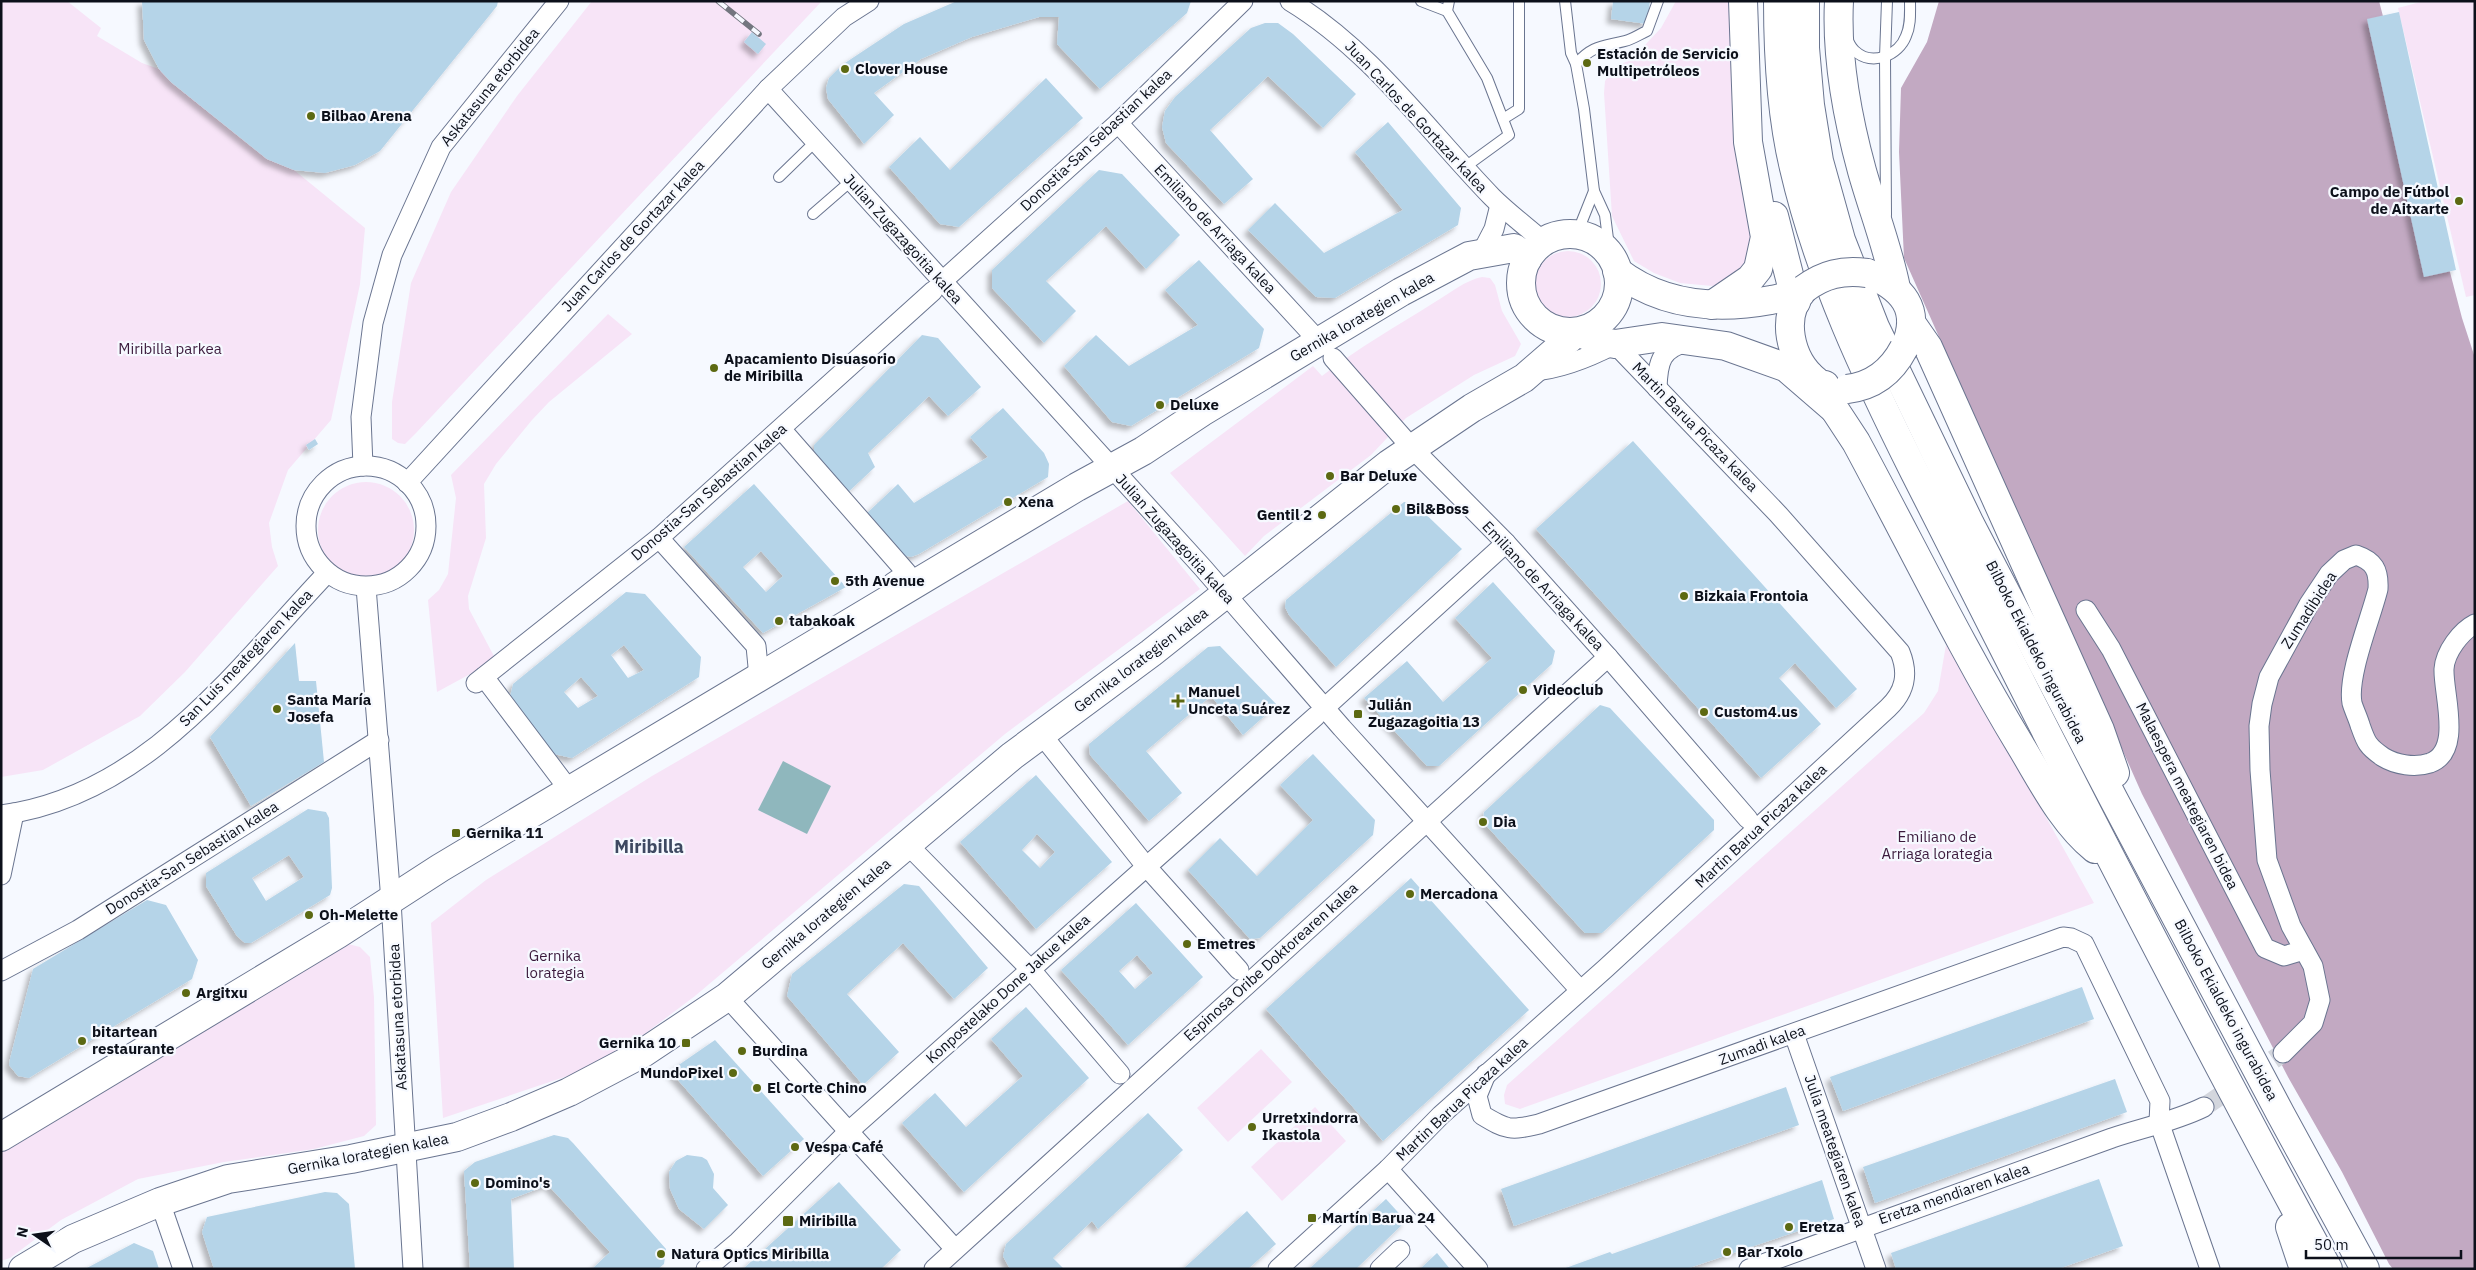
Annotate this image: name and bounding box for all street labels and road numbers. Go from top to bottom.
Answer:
street label: Askatasuna etorbidea [436,24,543,150]
street label: Juan Carlos de Gortazar kalea [1341,37,1492,197]
street label: Donostia-San Sebastian kalea [1016,64,1175,215]
street label: Juan Carlos de Gortazar kalea [557,156,708,316]
street label: Emiliano de Arriaga kalea [1150,160,1280,297]
street label: Julian Zugazagoitia kalea [840,170,967,308]
street label: Gernika lorategien kalea [1286,268,1437,366]
street label: Martin Barua Picaza kalea [1628,358,1762,496]
street label: Donostia-San Sebastian kalea [627,419,790,564]
street label: Julian Zugazagoitia kalea [1112,470,1239,608]
street label: Emiliano de Arriaga kalea [1478,517,1608,654]
street label: Bilboko Ekialdeko ingurabidea [1982,557,2091,746]
street label: Zumadibidea [2277,568,2341,652]
street label: San Luis meategiaren kalea [175,585,316,730]
street label: Gernika lorategien kalea [1070,603,1212,716]
street label: Malaespera meategiaren bidea [2132,699,2243,892]
street label: Martin Barua Picaza kalea [1691,760,1831,892]
street label: Donostia-San Sebastian kalea [102,796,282,919]
street label: Gernika lorategien kalea [757,854,894,973]
street label: Espinosa Oribe Doktorearen kalea [1180,878,1362,1045]
street label: Konpostelako Done Jakue kalea [922,910,1094,1067]
street label: Bilboko Ekialdeko ingurabidea [2170,916,2282,1104]
street label: Askatasuna etorbidea [384,943,411,1091]
street label: Zumadi kalea [1716,1020,1808,1069]
street label: Martin Barua Picaza kalea [1392,1033,1532,1165]
street label: Julia meategiaren kalea [1800,1072,1870,1230]
street label: Gernika lorategien kalea [286,1129,450,1178]
street label: Eretza mendiaren kalea [1876,1159,2032,1228]

